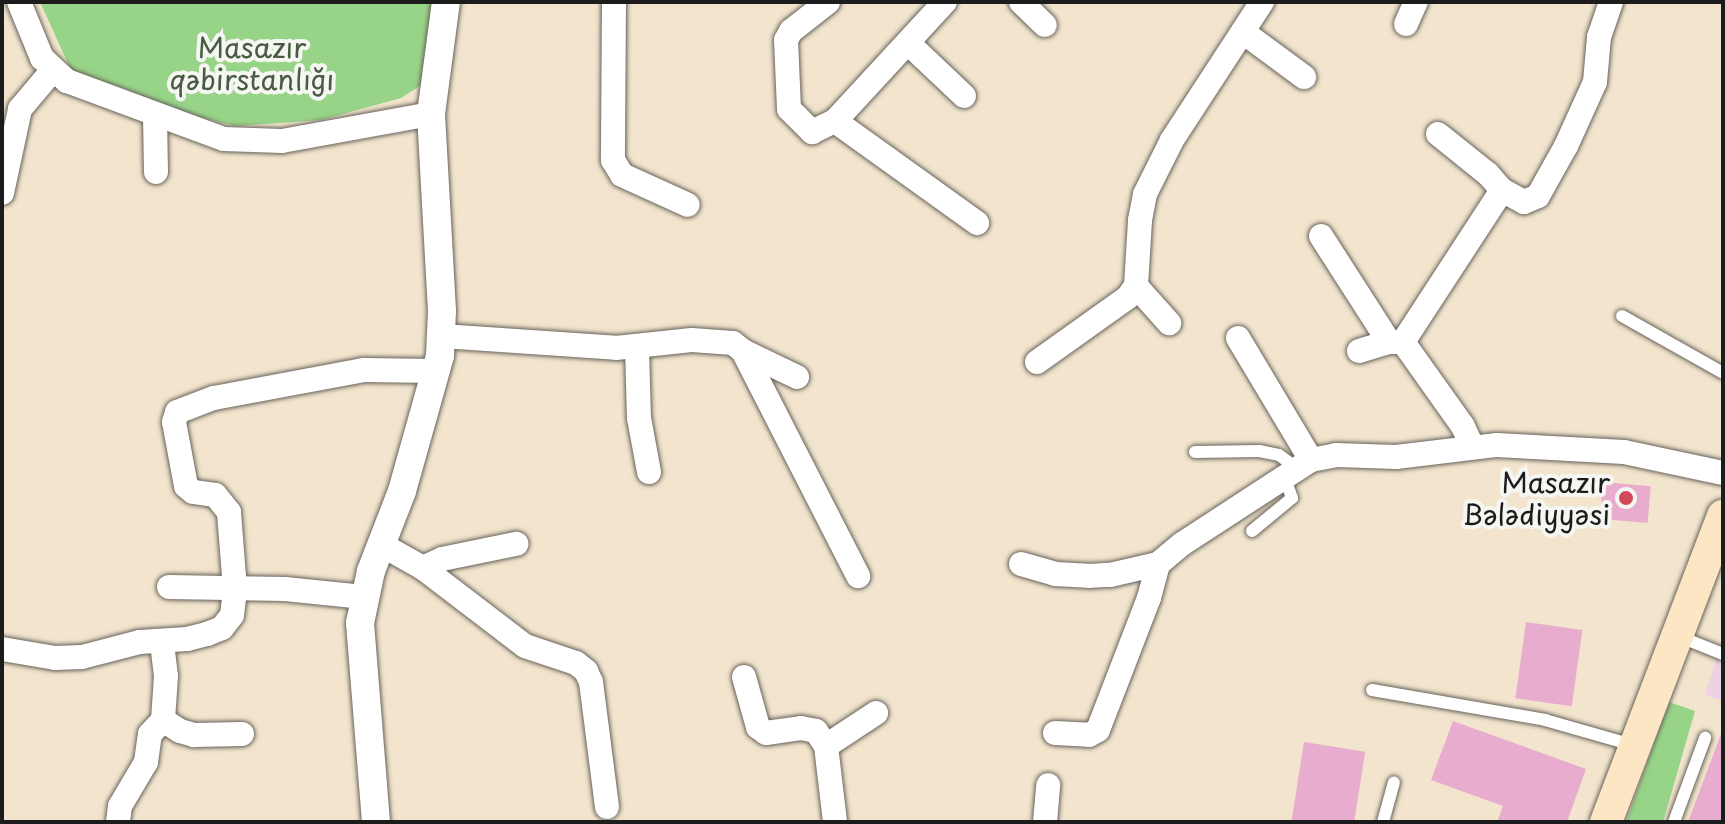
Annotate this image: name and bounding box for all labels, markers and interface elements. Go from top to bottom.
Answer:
park label: Masazır qəbirstanlığı [170,30,334,96]
place label: Masazır Bələdiyyəsi [1462,465,1610,531]
marker: Masazır Bələdiyyəsi [1617,489,1635,507]

